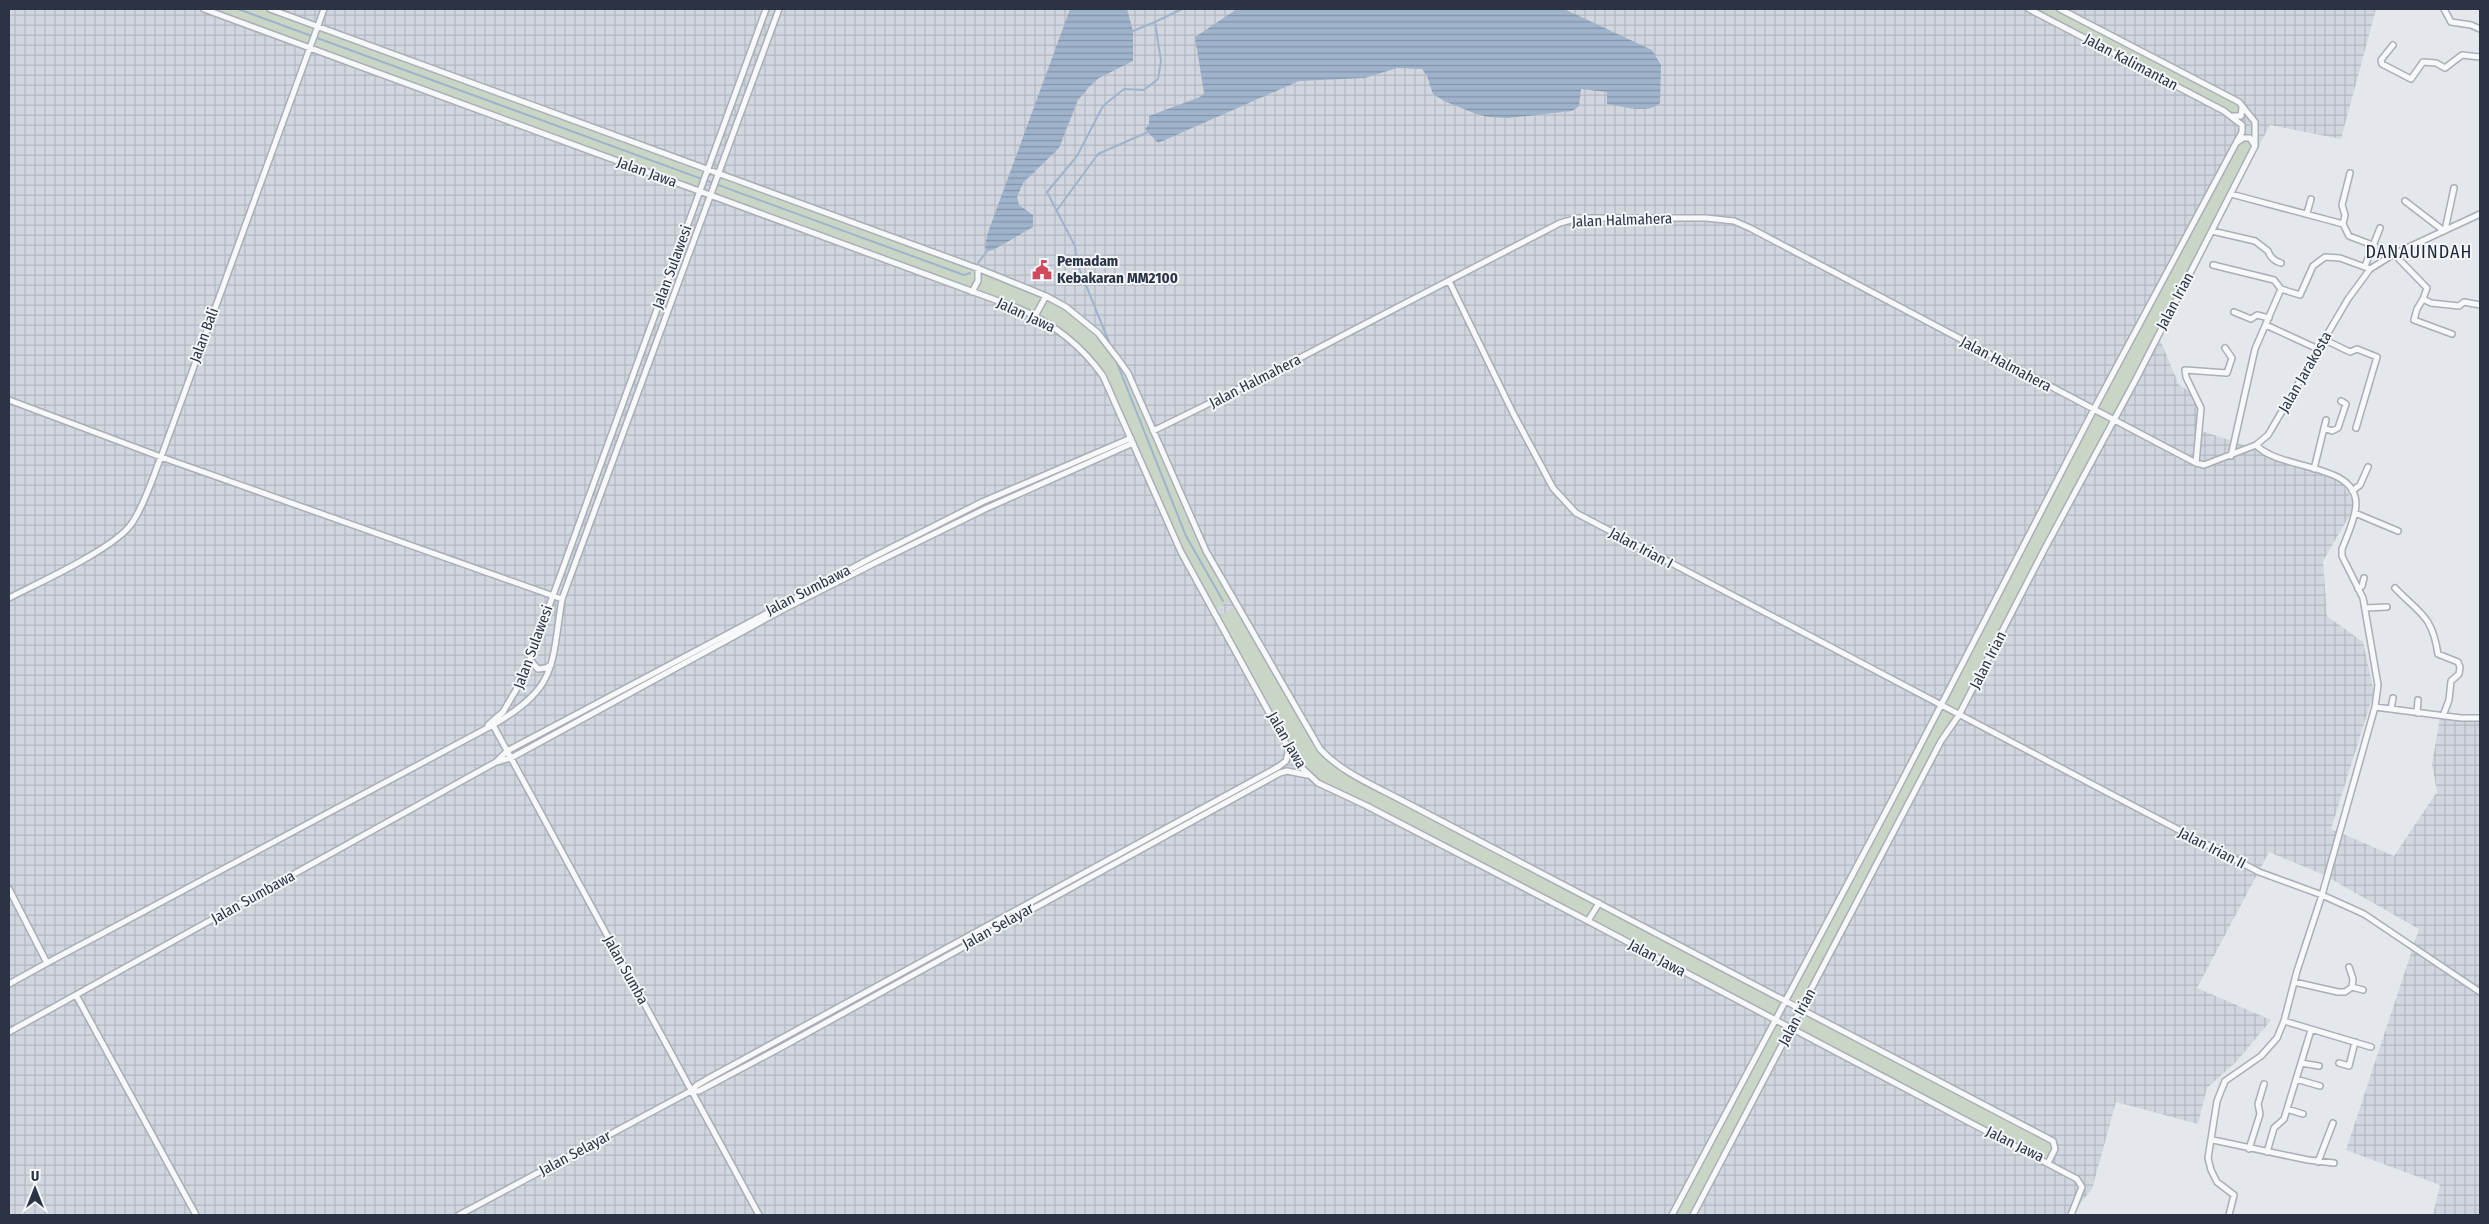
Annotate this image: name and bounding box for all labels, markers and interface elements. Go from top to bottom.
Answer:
street label: Jalan Kalimantan [2081,30,2181,94]
street label: Jalan Jawa [615,153,679,191]
street label: Jalan Halmahera [1571,209,1673,231]
street label: Jalan Sulawesi [649,223,695,311]
district label: DANAUINDAH [2366,241,2472,263]
place label: Pemadam Kebakaran MM2100 [1057,252,1178,287]
public building icon: Pemadam Kebakaran MM2100 [1031,259,1053,281]
street label: Jalan Irian [2152,269,2198,333]
street label: Jalan Jawa [994,294,1058,336]
street label: Jalan Bali [186,305,222,365]
street label: Jalan Jarakosta [2274,328,2336,416]
street label: Jalan Halmahera [1957,332,2055,396]
street label: Jalan Halmahera [1206,350,1304,412]
street label: Jalan Irian I [1606,524,1676,572]
street label: Jalan Sumbawa [763,561,853,619]
street label: Jalan Sulawesi [510,603,556,691]
street label: Jalan Irian [1966,628,2010,692]
street label: Jalan Jawa [1264,709,1310,771]
street label: Jalan Irian II [2175,823,2249,873]
street label: Jalan Sumbawa [208,867,298,927]
street label: Jalan Selayar [959,899,1038,953]
street label: Jalan Sumba [600,932,652,1008]
street label: Jalan Jawa [1625,935,1689,981]
street label: Jalan Irian [1774,985,1820,1049]
street label: Jalan Jawa [1983,1122,2047,1166]
street label: Jalan Selayar [536,1126,615,1179]
north arrow [10,1164,60,1214]
text: U [31,1168,39,1185]

